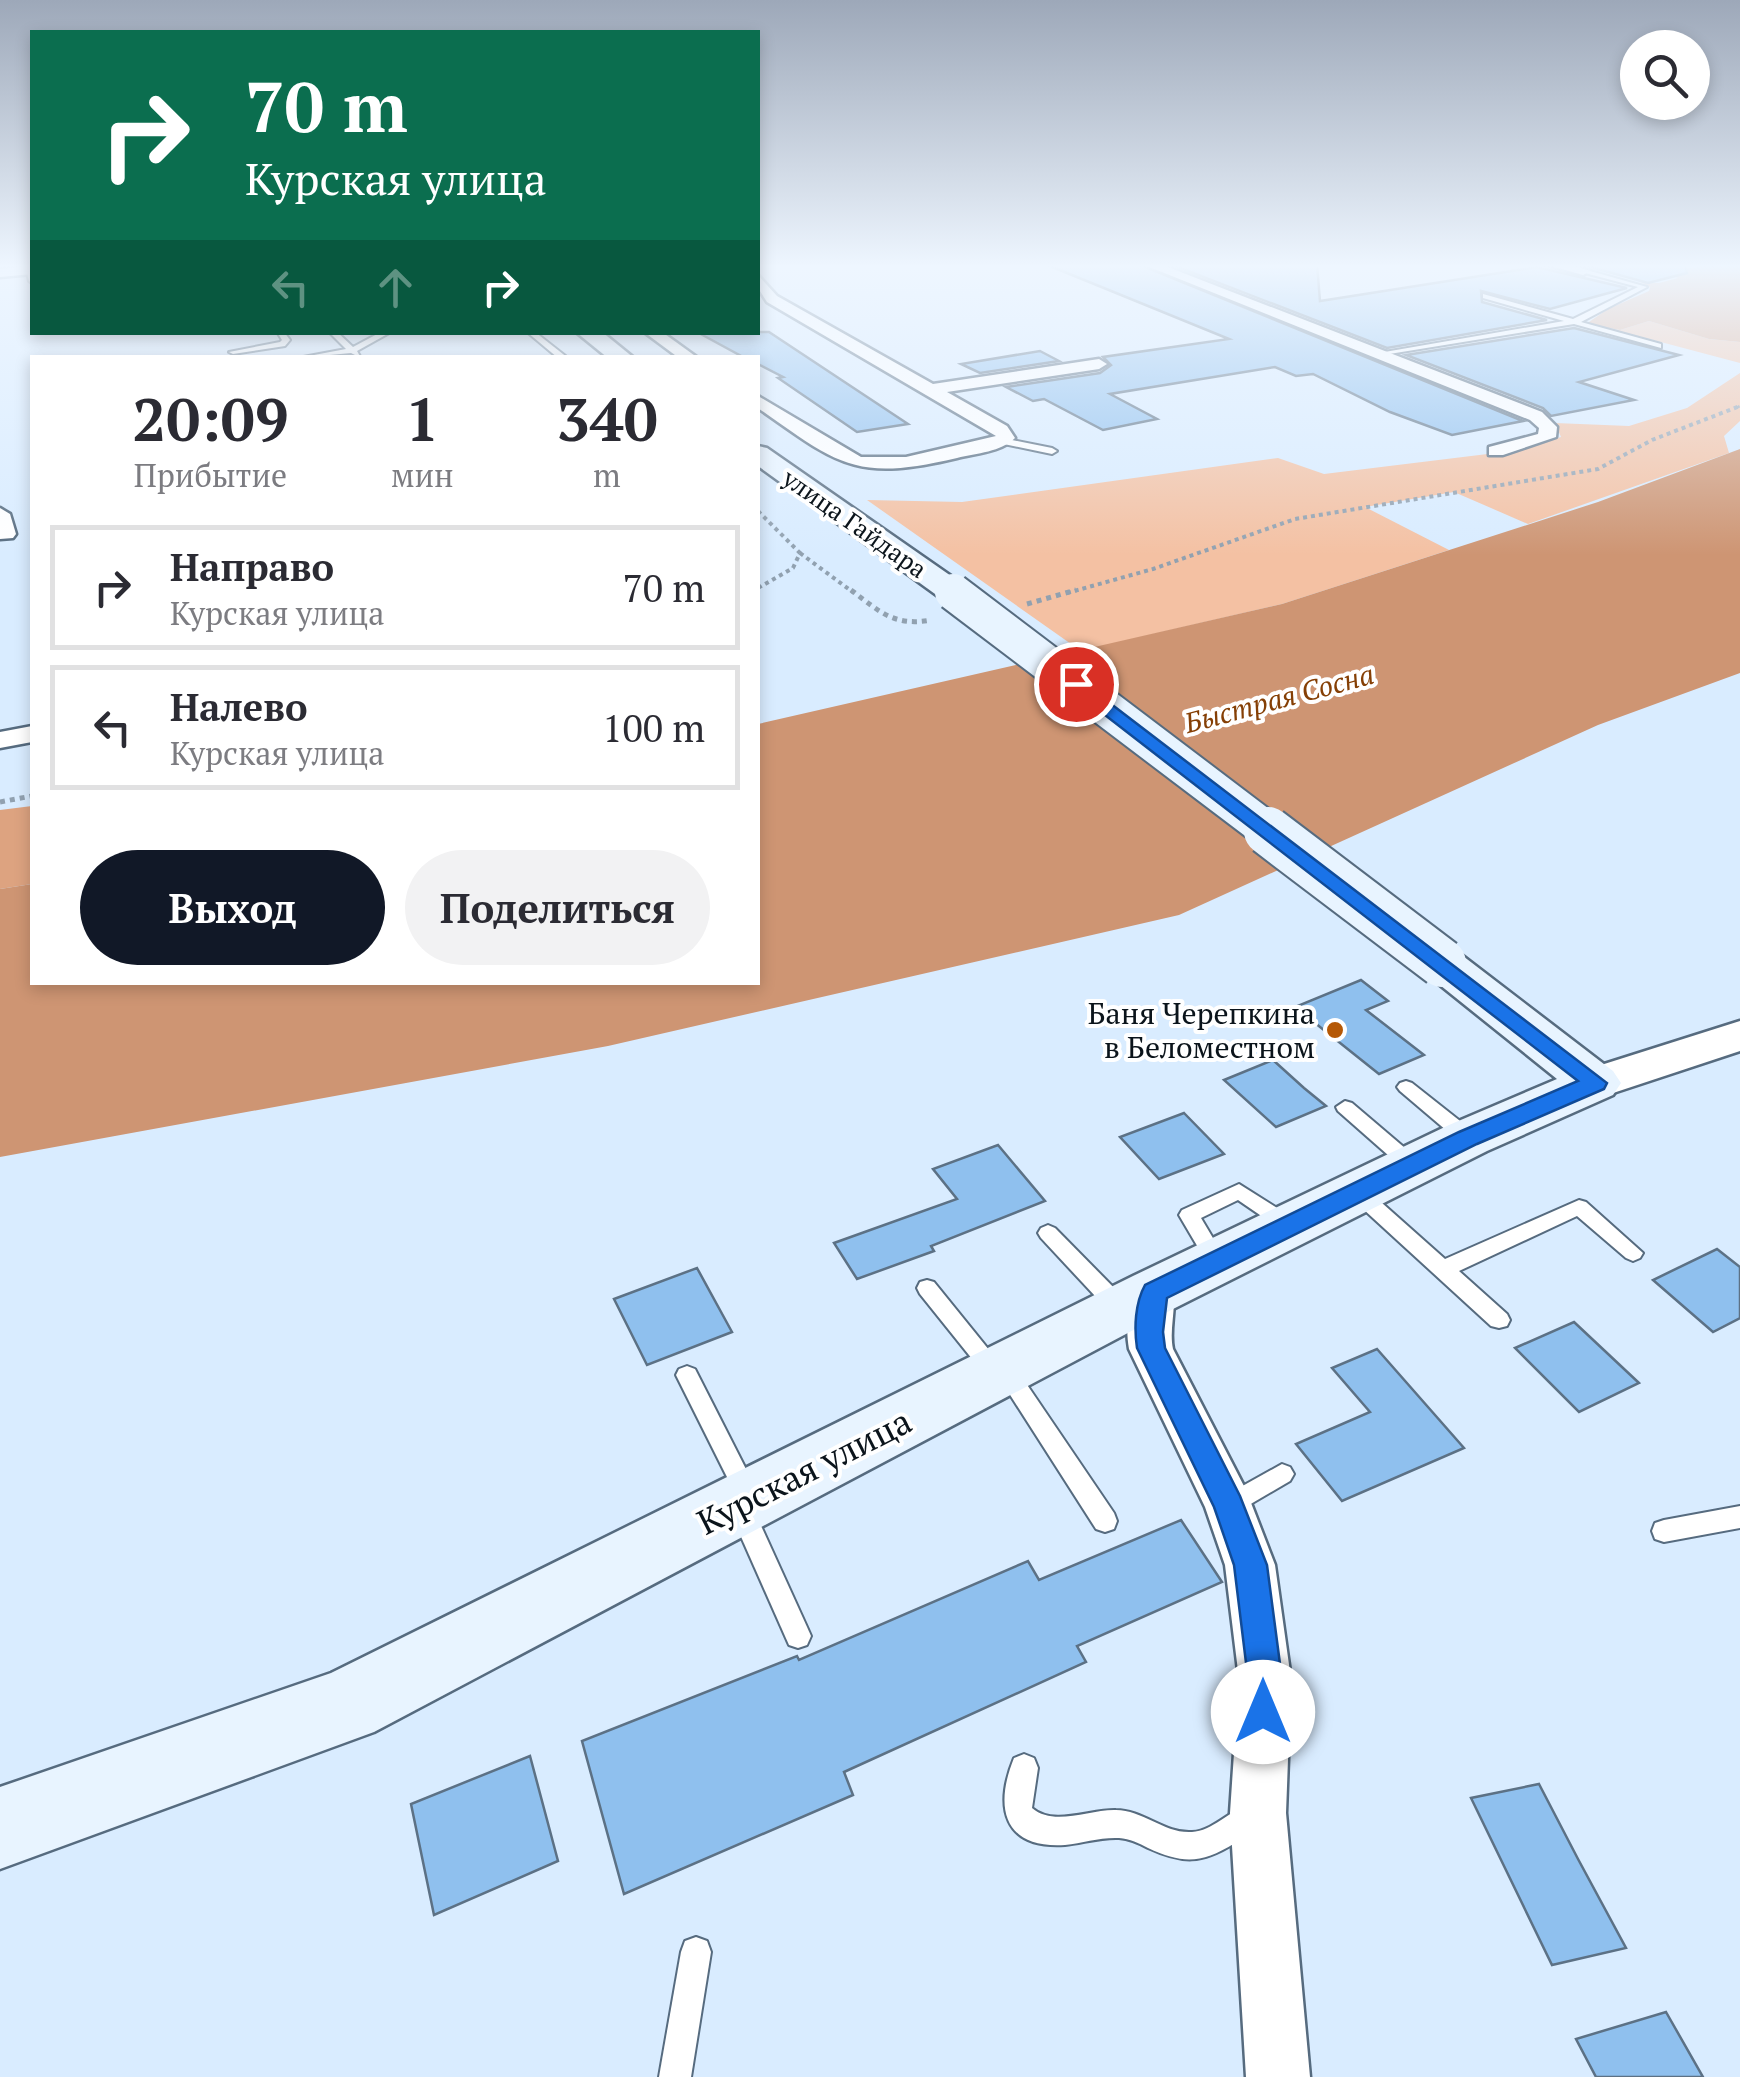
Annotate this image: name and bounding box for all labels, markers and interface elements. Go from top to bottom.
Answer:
map controls [1620,30,1710,120]
button: search [1620,30,1710,120]
text: 70 m [245,59,408,152]
icon: right [80,70,210,200]
text: Курская улица [245,148,546,208]
icon: left [263,260,318,315]
icon: ahead [368,260,423,315]
icon: right [473,260,528,315]
text: 20:09 [132,379,289,458]
text: 1 [405,379,439,458]
text: 340 [556,379,658,458]
text: Прибытие [134,454,287,496]
text: мин [391,454,454,496]
text: m [593,454,621,496]
street label: улица Гайдара [776,461,934,585]
text: Направо [170,542,334,592]
icon: right [85,560,140,615]
text: 70 m [622,563,705,613]
text: Курская улица [170,592,384,634]
pin [1034,642,1119,727]
water label: Быстрая Сосна [1179,655,1378,741]
icon: arrive [1049,657,1104,712]
text: Налево [170,682,308,732]
icon: left [85,700,140,755]
text: 100 m [602,703,705,753]
text: Курская улица [170,732,384,774]
button: Выход [80,850,385,965]
button: Поделиться [405,850,710,965]
place label: Баня Черепкина в Беломестном [1088,993,1315,1067]
marker: Баня Черепкина в Беломестном [1324,1019,1346,1041]
street label: Курская улица [689,1397,919,1545]
position arrow [1211,1660,1315,1764]

